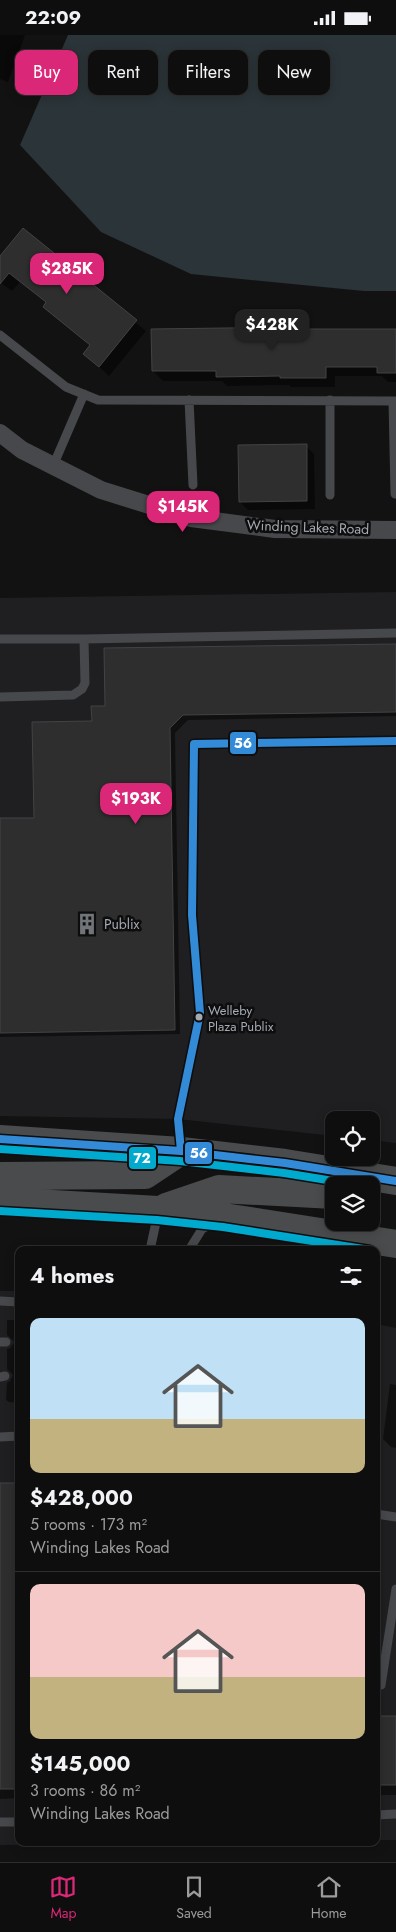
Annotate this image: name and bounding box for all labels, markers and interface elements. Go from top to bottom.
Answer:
text: 22:09 [25,4,81,31]
chip: Buy [15,50,78,95]
chip: Rent [88,50,158,95]
chip: Filters [168,50,248,95]
chip: New [258,50,330,95]
pin: $285K [32,253,102,295]
text: $285K [41,257,93,280]
pin: $428K [237,309,307,351]
text: $428K [246,313,298,336]
pin: $145K [148,491,218,533]
text: $145K [158,495,208,518]
street label: Winding Lakes Road [247,515,369,539]
line badge: 56 [229,731,257,755]
text: 56 [234,733,252,753]
pin: $193K [101,783,171,825]
text: $193K [111,787,161,810]
building icon: Publix [74,911,100,937]
place label: Publix [104,914,140,934]
place label: Welleby Plaza Publix [208,1001,274,1036]
marker: Welleby Plaza Publix [194,1012,204,1022]
map controls [325,1111,380,1231]
button: locate [325,1111,380,1166]
line badge: 56 [184,1141,213,1165]
text: 56 [190,1143,208,1163]
line badge: 72 [128,1146,157,1170]
text: 72 [133,1148,151,1168]
button: layers [325,1176,380,1231]
text: 4 homes [30,1261,114,1291]
icon: filters [337,1262,365,1290]
icon: home [153,1351,243,1441]
text: $428,000 [30,1483,133,1513]
text: 5 rooms · 173 m² [30,1513,147,1536]
text: Winding Lakes Road [30,1536,170,1559]
icon: home [153,1616,243,1706]
text: $145,000 [30,1749,130,1779]
text: 3 rooms · 86 m² [30,1779,140,1802]
text: Winding Lakes Road [30,1802,170,1825]
tab: Map [49,1873,77,1923]
tab: Saved [176,1873,212,1923]
tab: Home [311,1873,347,1923]

